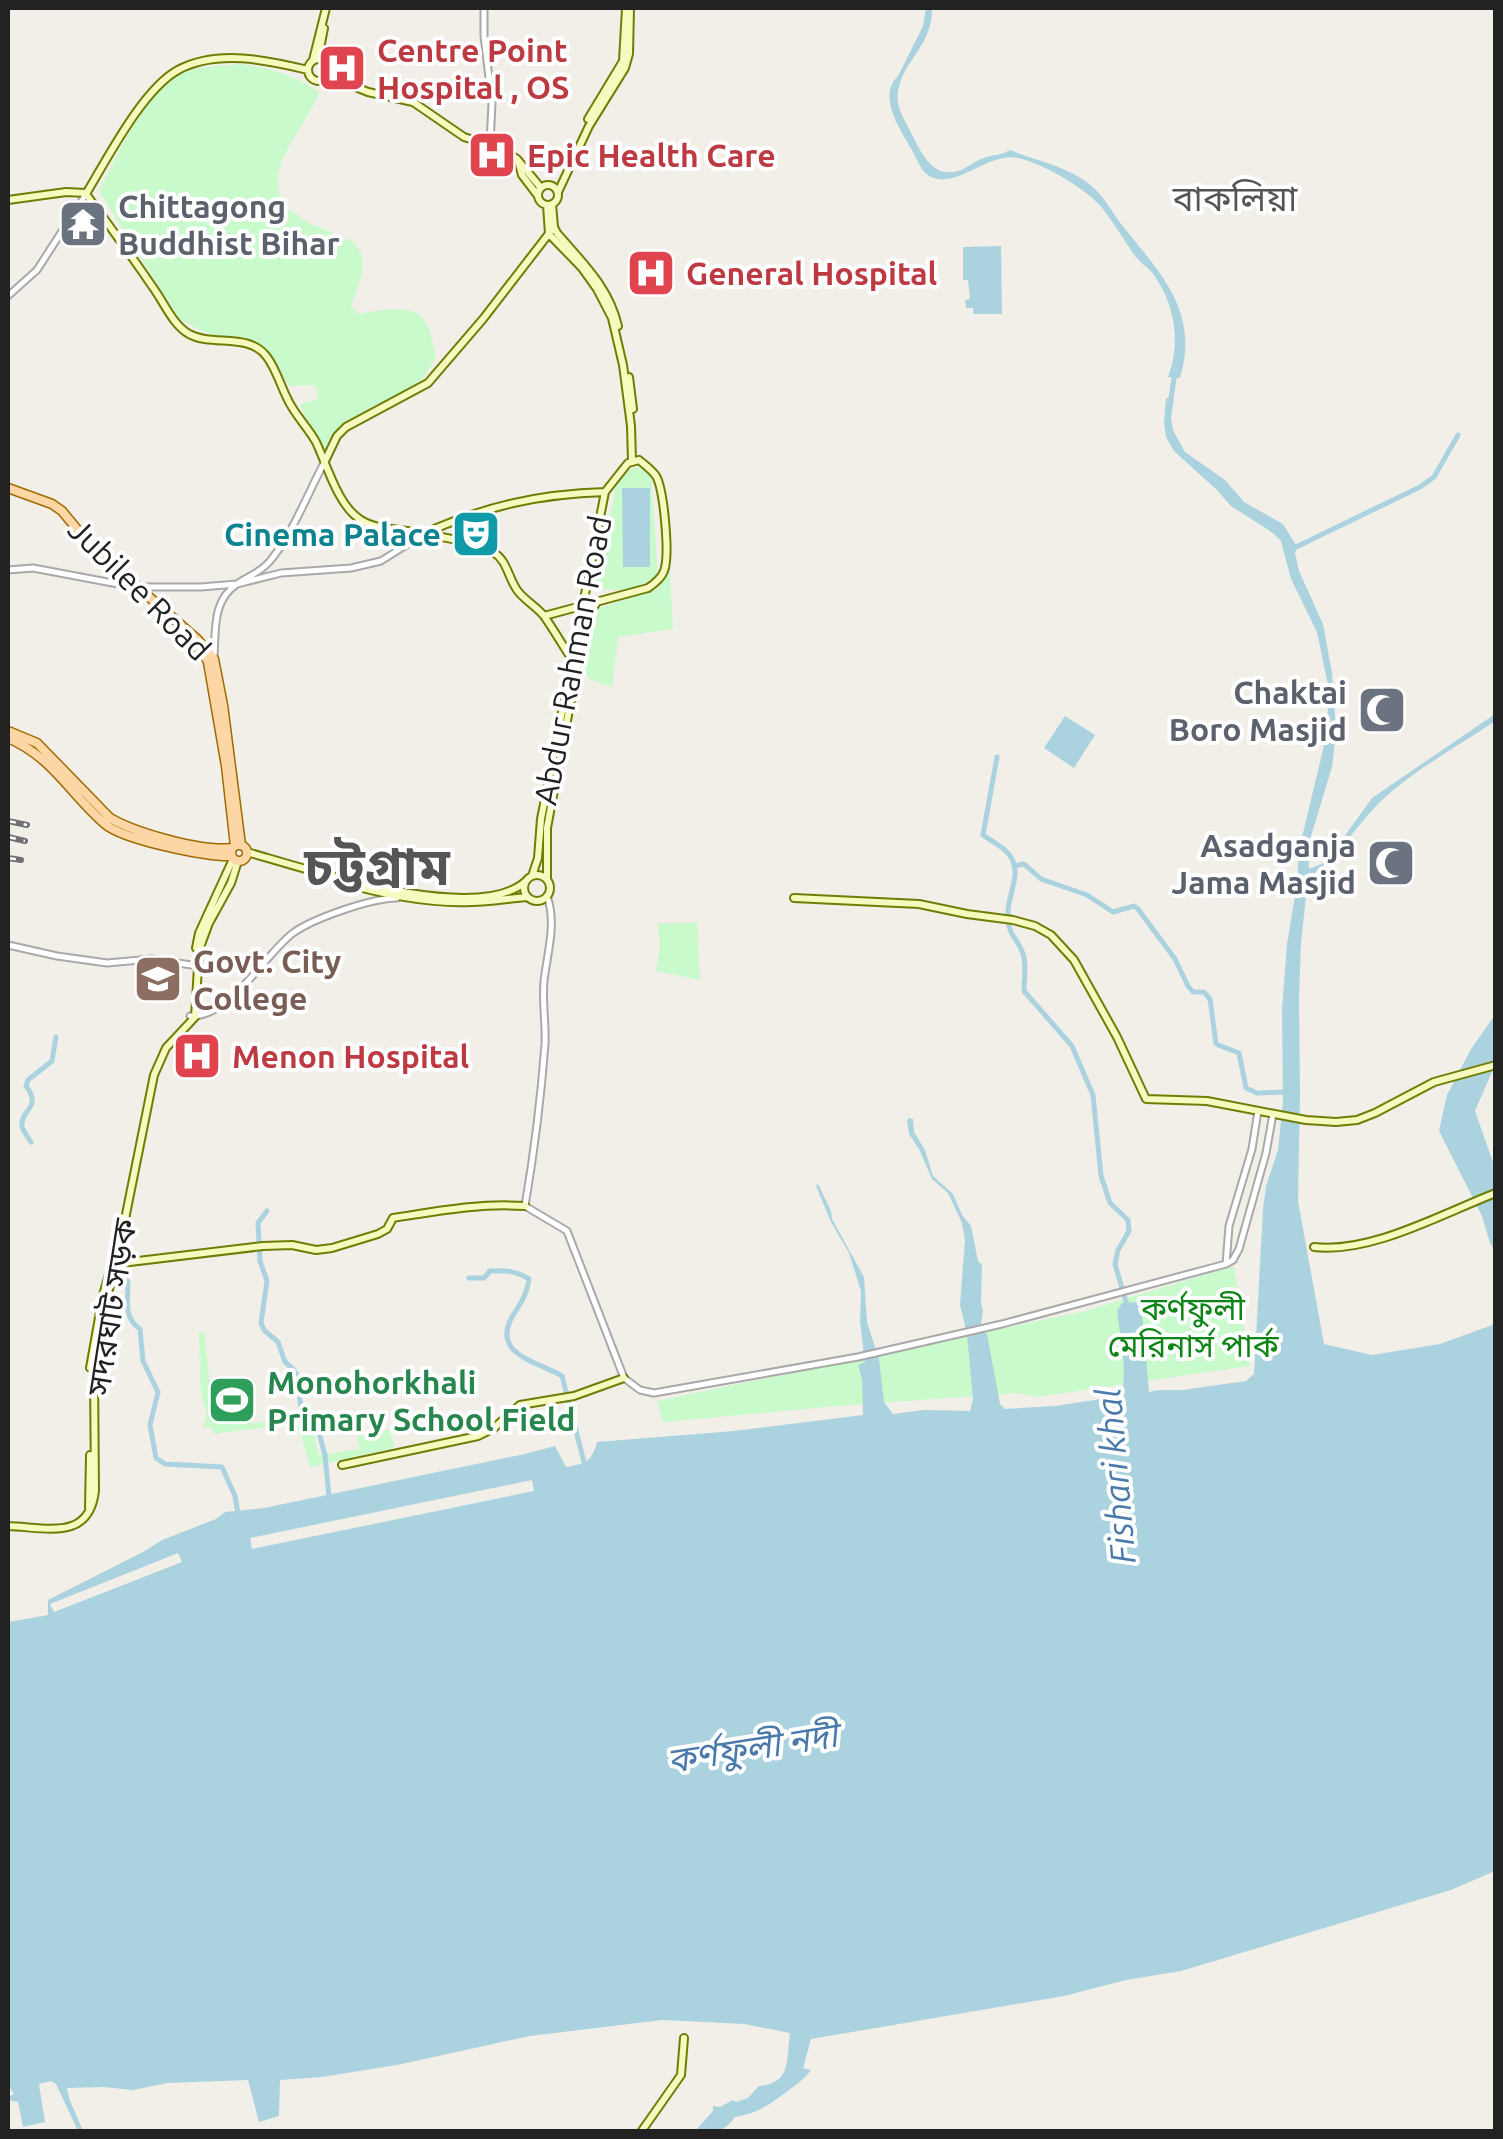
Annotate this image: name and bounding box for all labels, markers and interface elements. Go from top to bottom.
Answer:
place label: Centre Point Hospital , OS [377,32,569,105]
hospital icon: Centre Point Hospital , OS [316,42,368,94]
hospital icon: Epic Health Care [466,129,518,181]
place label: Epic Health Care [527,137,776,173]
district label: বাকলিয়া [1172,178,1298,218]
place label: Chittagong Buddhist Bihar [118,188,340,261]
temple icon: Chittagong Buddhist Bihar [57,198,109,250]
hospital icon: General Hospital [625,247,677,299]
place label: General Hospital [686,255,938,291]
theatre icon: Cinema Palace [450,508,502,560]
street label: Jubilee Road [62,511,218,667]
street label: Abdur Rahman Road [526,512,618,808]
place label: Cinema Palace [224,516,441,552]
place label: Chaktai Boro Masjid [1169,674,1347,747]
mosque icon: Chaktai Boro Masjid [1356,684,1408,736]
place label: Asadganja Jama Masjid [1172,827,1356,900]
district label: চট্টগ্রাম [303,837,450,895]
mosque icon: Asadganja Jama Masjid [1365,837,1417,889]
place label: Govt. City College [193,943,341,1016]
school or university icon: Govt. City College [132,953,184,1005]
hospital icon: Menon Hospital [171,1030,223,1082]
place label: Menon Hospital [232,1038,470,1074]
street label: সদরঘাট সড়ক [79,1215,143,1399]
park label: কর্ণফুলী মেরিনার্স পার্ক [1107,1290,1280,1363]
place label: Monohorkhali Primary School Field [267,1364,576,1437]
sports icon: Monohorkhali Primary School Field [206,1374,258,1426]
water label: Fishari khal [1087,1386,1143,1566]
water label: কর্ণফুলী নদী [664,1713,847,1781]

